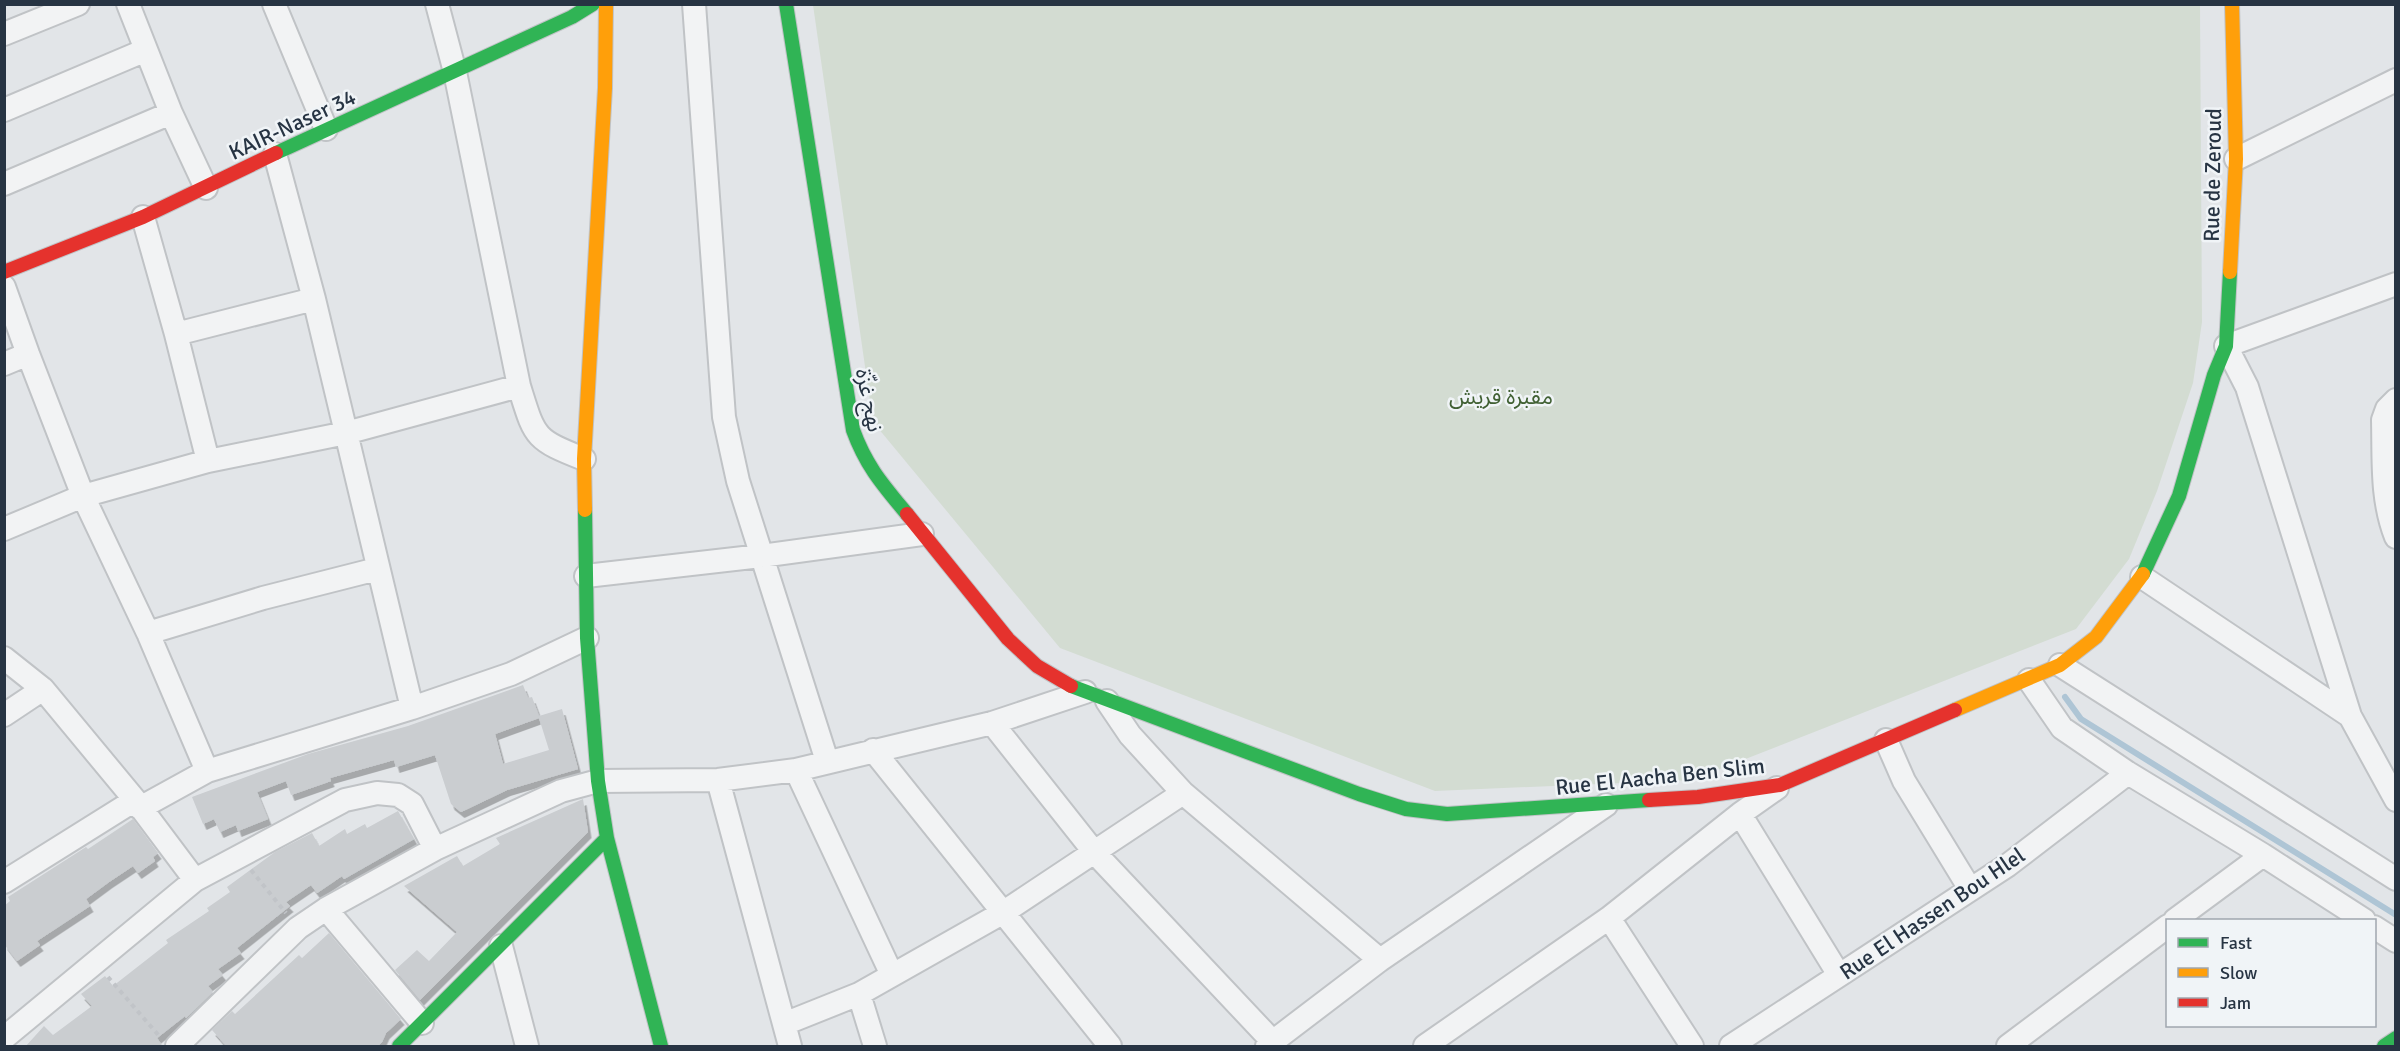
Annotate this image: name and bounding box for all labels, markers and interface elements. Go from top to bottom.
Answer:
street label: KAIR-Naser 34 [224,83,360,166]
street label: Rue de Zeroud [2198,108,2227,242]
street label: نهج غزّة [847,366,889,435]
park label: مقبرة قريش [1449,383,1553,410]
street label: Rue El Aacha Ben Slim [1554,752,1766,801]
street label: Rue El Hassen Bou Hlel [1835,841,2030,985]
legend [2166,919,2376,1027]
text: Fast [2220,932,2252,954]
text: Slow [2220,962,2257,984]
text: Jam [2220,992,2251,1014]

